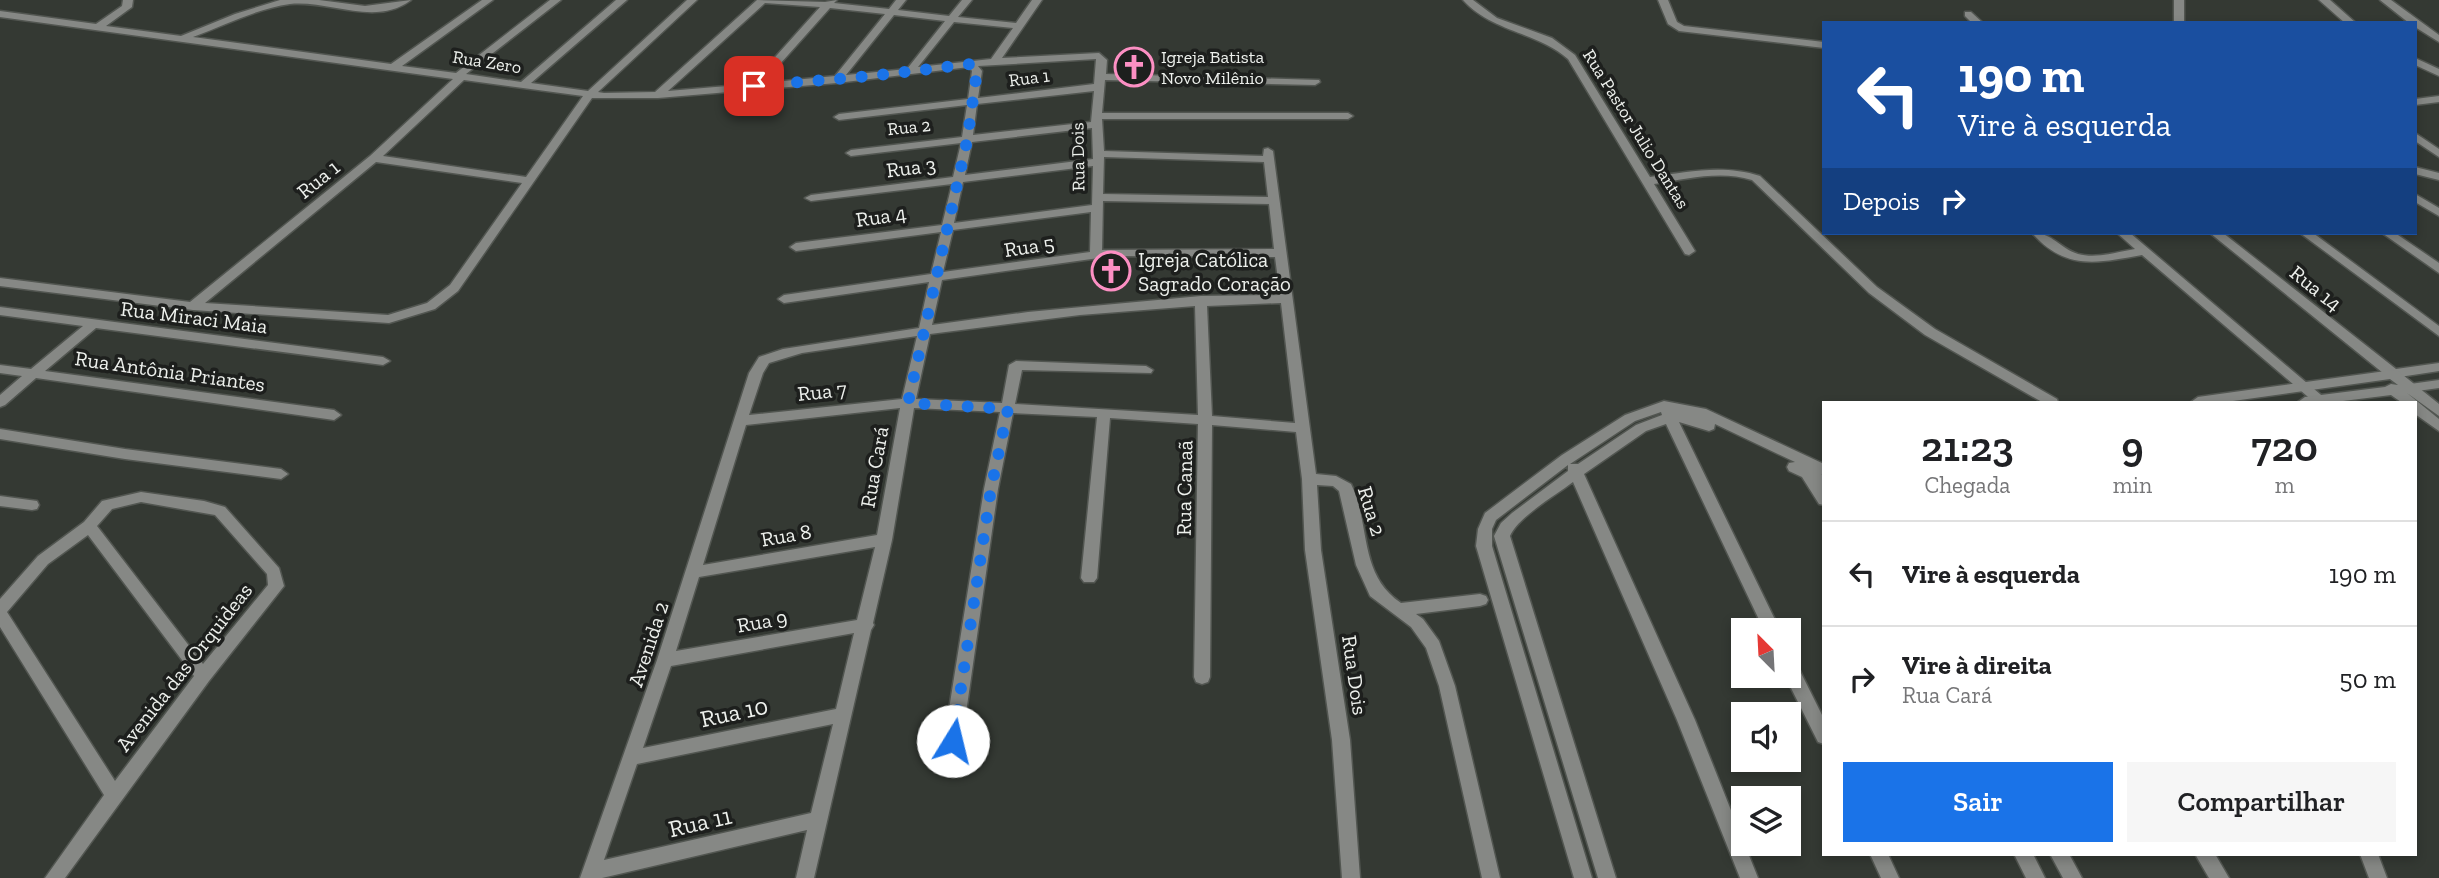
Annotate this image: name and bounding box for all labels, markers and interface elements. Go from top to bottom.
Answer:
street label: Rua Pastor Julio Dantas [1578,45,1694,213]
street label: Rua Zero [451,46,523,78]
church icon: Igreja Batista Novo Milênio [1113,46,1155,88]
place label: Igreja Batista Novo Milênio [1161,46,1264,89]
text: 190 m [1958,46,2084,105]
icon: left [1843,49,1934,140]
pin [724,56,784,116]
street label: Rua 1 [1007,65,1051,91]
icon: arrive [735,67,773,105]
text: Vire à esquerda [1958,106,2171,144]
street label: Rua 2 [886,114,932,140]
street label: Rua Dois [1066,122,1090,192]
street label: Rua 3 [885,152,937,182]
street label: Rua 1 [292,154,344,204]
icon: right [1934,182,1972,220]
text: Depois [1843,185,1920,217]
street label: Rua 4 [854,200,908,232]
street label: Rua 5 [1002,230,1056,262]
place label: Igreja Católica Sagrado Coração [1138,247,1291,296]
church icon: Igreja Católica Sagrado Coração [1090,250,1132,292]
street label: Rua 14 [2285,260,2347,316]
street label: Rua Miraci Maia [119,296,269,338]
street label: Rua Antônia Priantes [73,345,267,397]
street label: Rua 7 [796,376,848,406]
text: 21:23 [1921,421,2014,472]
text: 9 [2121,421,2144,472]
text: 720 [2251,421,2318,472]
street label: Rua Cará [855,424,893,510]
street label: Rua Canaã [1171,440,1197,536]
text: Chegada [1924,471,2010,499]
text: min [2113,471,2152,499]
text: m [2275,471,2295,499]
street label: Rua 2 [1353,483,1391,539]
street label: Rua 8 [759,518,813,552]
icon: left [1843,555,1881,593]
text: Vire à esquerda [1902,558,2080,590]
text: 190 m [2329,558,2396,590]
street label: Avenida das Orquideas [111,578,257,756]
street label: Avenida 2 [623,598,673,690]
street label: Rua 9 [735,604,789,638]
north arrow [1731,618,1801,688]
map controls [1731,618,1801,856]
street label: Rua Dois [1337,633,1373,717]
text: Vire à direita [1902,649,2052,681]
icon: right [1843,660,1881,698]
text: 50 m [2339,663,2396,695]
text: Rua Cará [1902,681,1992,709]
street label: Rua 10 [698,691,770,733]
button: sound [1731,702,1801,772]
position arrow [916,704,990,778]
button: Sair [1843,762,2113,842]
button: Compartilhar [2127,762,2396,842]
button: layers [1731,786,1801,856]
street label: Rua 11 [666,801,734,843]

